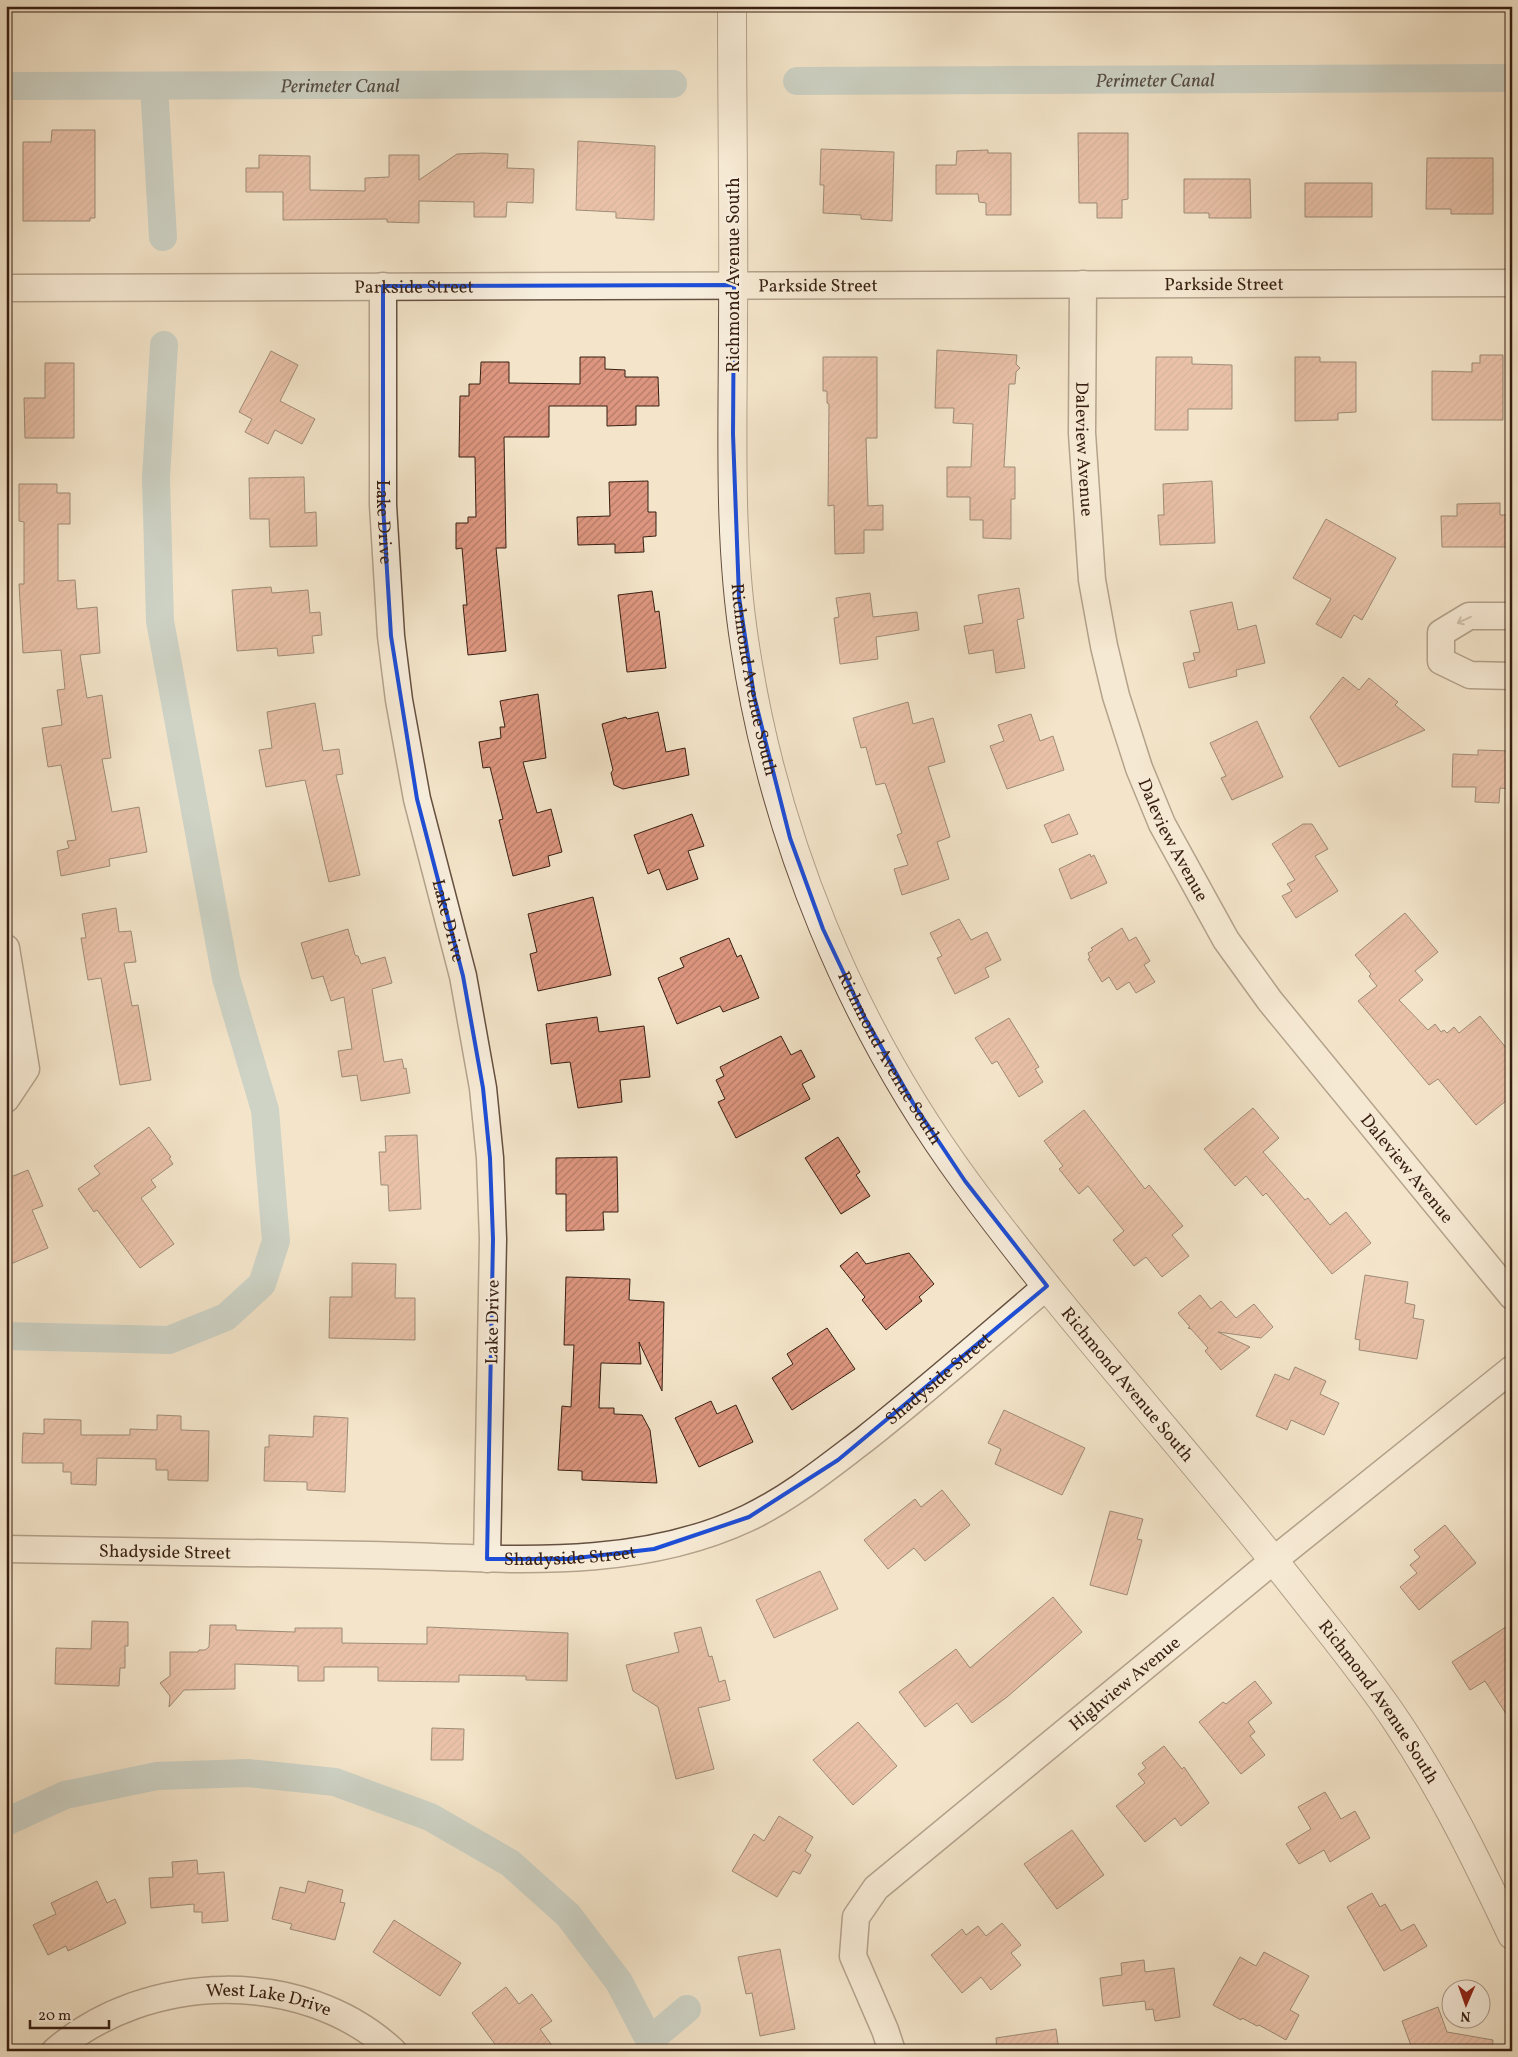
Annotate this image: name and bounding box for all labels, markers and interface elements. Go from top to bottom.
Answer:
water label: Perimeter Canal [1095,68,1215,95]
water label: Perimeter Canal [280,74,400,100]
street label: Richmond Avenue South [722,177,747,373]
street label: Parkside Street [1164,273,1284,298]
street label: Parkside Street [758,274,878,300]
street label: Parkside Street [354,275,474,301]
street label: Daleview Avenue [1068,381,1099,517]
street label: Lake Drive [369,480,398,565]
street label: Richmond Avenue South [723,582,783,779]
one-way arrow [1457,616,1472,625]
street label: Daleview Avenue [1131,775,1213,907]
street label: Lake Drive [424,877,470,965]
street label: Richmond Avenue South [830,968,948,1150]
street label: Daleview Avenue [1354,1109,1459,1229]
street label: Lake Drive [480,1279,507,1365]
street label: Richmond Avenue South [1054,1302,1199,1468]
street label: Shadyside Street [880,1328,998,1432]
street label: Shadyside Street [99,1540,231,1567]
street label: Shadyside Street [504,1541,638,1573]
street label: Richmond Avenue South [1311,1615,1444,1789]
street label: Highview Avenue [1064,1631,1186,1738]
street label: West Lake Drive [205,1979,335,2024]
north arrow [1440,1980,1490,2030]
scale bar [30,1997,109,2029]
text: 20 m [38,2006,71,2027]
text: N [1460,2006,1471,2025]

